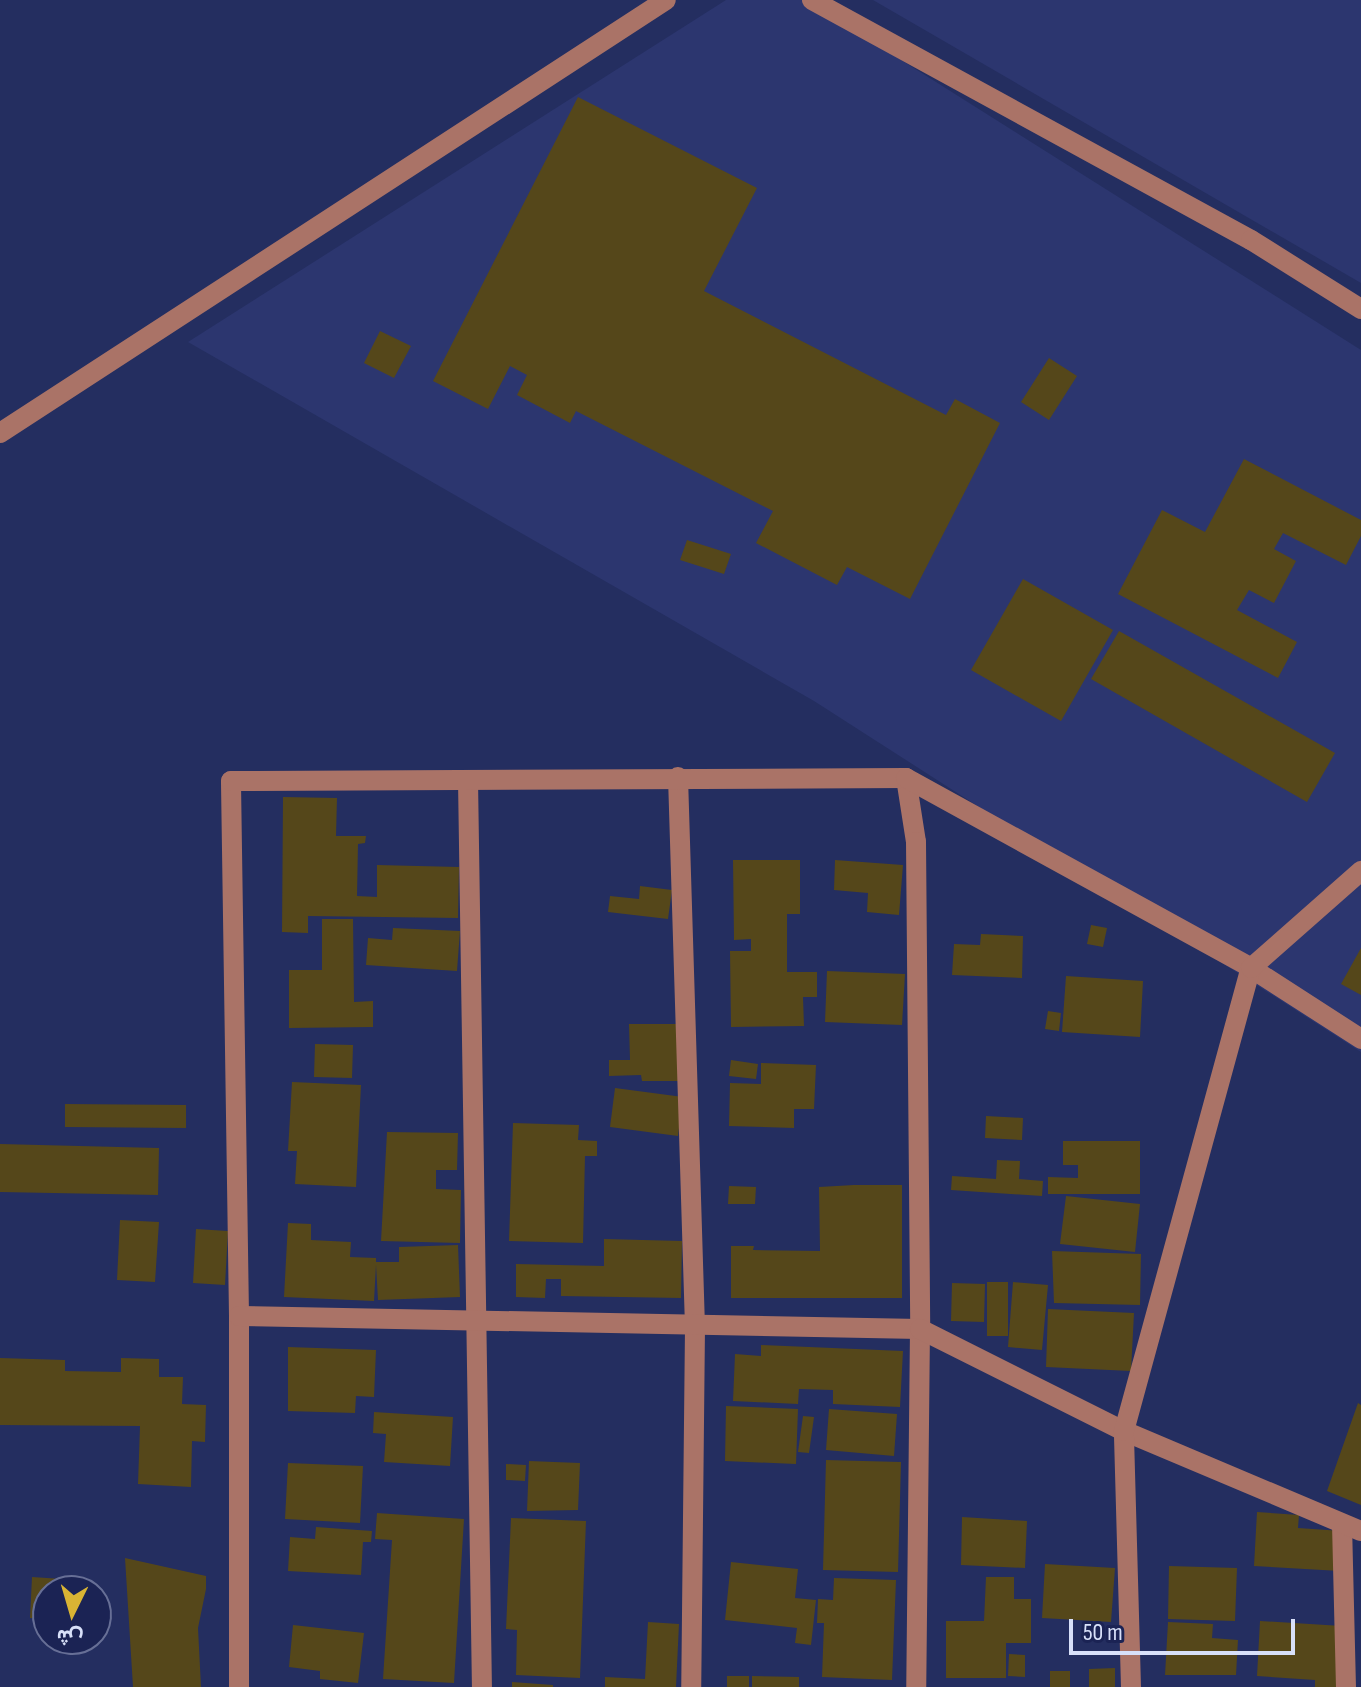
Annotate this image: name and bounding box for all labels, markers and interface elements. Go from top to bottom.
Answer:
north arrow [32,1575,112,1655]
scale bar [1073,1603,1299,1653]
text: 50 m [1083,1618,1123,1647]
text: ش [56,1623,84,1652]

